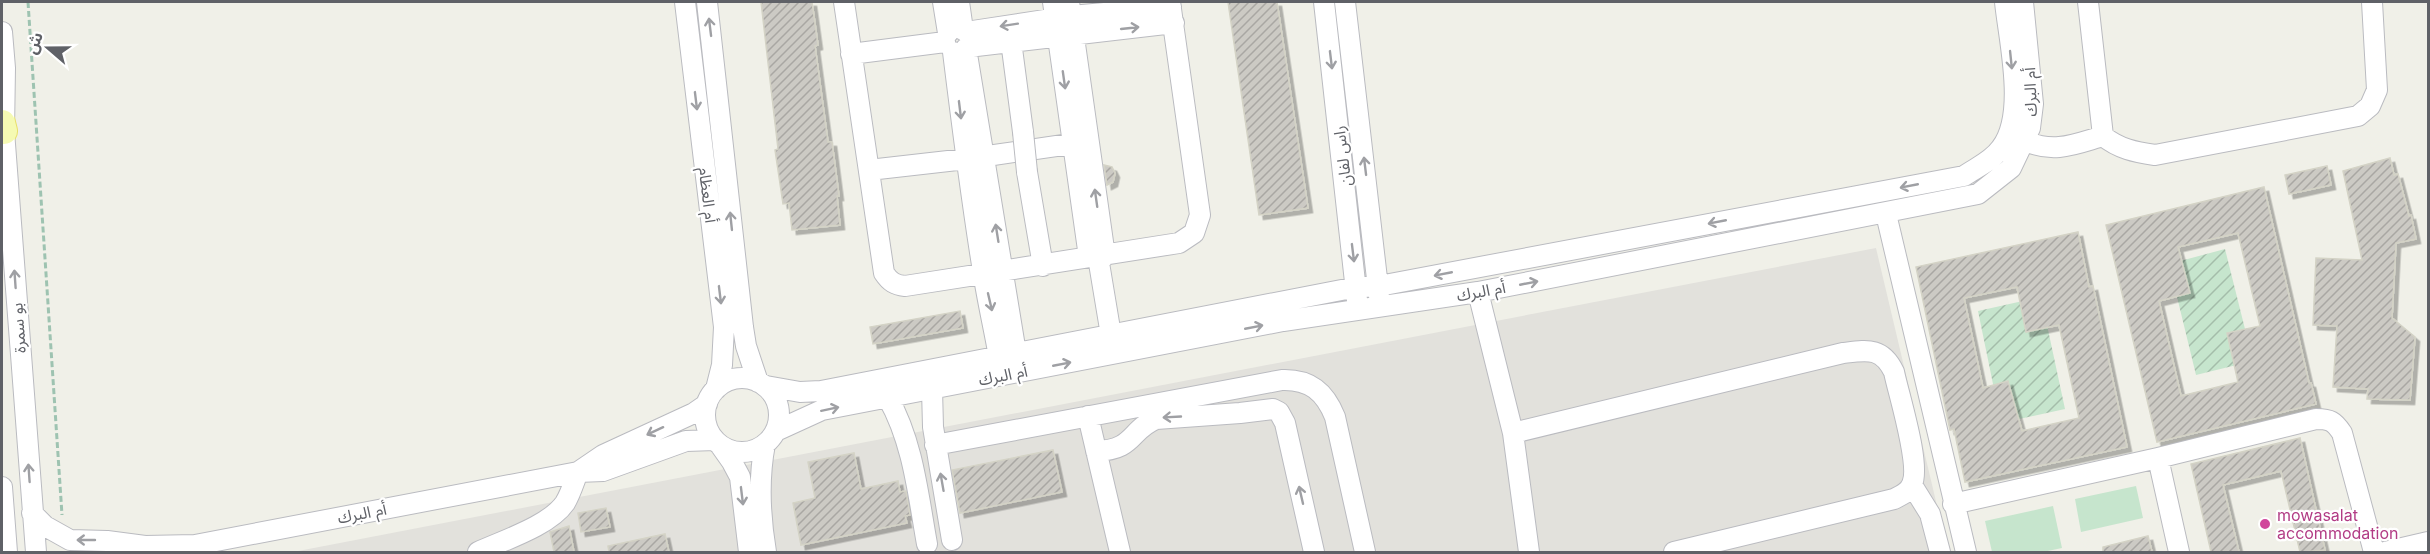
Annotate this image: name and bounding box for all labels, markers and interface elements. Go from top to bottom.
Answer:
north arrow [18,18,78,78]
one-way arrow [704,18,715,38]
one-way arrow [999,20,1019,31]
one-way arrow [1120,22,1140,33]
text: ش [21,29,47,57]
one-way arrow [1325,49,1336,69]
one-way arrow [2006,49,2017,69]
street label: أم البرك [2019,67,2044,117]
one-way arrow [1059,70,1070,90]
one-way arrow [691,91,702,111]
one-way arrow [955,100,966,119]
street label: راس لفان [1328,125,1356,187]
one-way arrow [1359,157,1370,177]
street label: أم العظام [692,166,721,224]
one-way arrow [1899,181,1919,192]
one-way arrow [1090,188,1101,208]
one-way arrow [725,211,736,231]
one-way arrow [1708,217,1727,228]
one-way arrow [991,224,1002,244]
one-way arrow [1347,243,1358,263]
one-way arrow [9,269,20,289]
one-way arrow [1433,269,1453,280]
street label: أم البرك [1455,277,1508,308]
one-way arrow [1519,277,1538,288]
one-way arrow [715,284,726,304]
one-way arrow [984,293,996,312]
street label: بو سمرة [6,302,30,354]
one-way arrow [1243,321,1263,332]
one-way arrow [1052,358,1072,369]
street label: أم البرك [977,360,1030,392]
one-way arrow [819,403,839,414]
one-way arrow [1163,412,1183,423]
one-way arrow [647,426,665,437]
one-way arrow [24,464,35,484]
one-way arrow [936,473,947,492]
one-way arrow [737,486,748,506]
one-way arrow [1295,486,1306,506]
street label: أم البرك [336,498,389,530]
place label: mowasalat accommodation [2277,505,2398,543]
marker: mowasalat accommodation [2258,517,2272,531]
one-way arrow [77,534,97,546]

